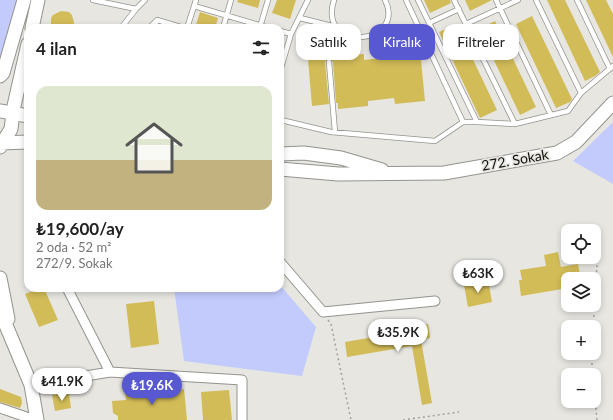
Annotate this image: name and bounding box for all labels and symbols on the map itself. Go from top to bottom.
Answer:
street label: 272. Sokak [480,145,551,174]
pin: ₺63K [454,260,502,294]
pin: ₺35.9K [365,319,431,353]
pin: ₺41.9K [29,368,95,402]
pin: ₺19.6K [119,372,185,406]

